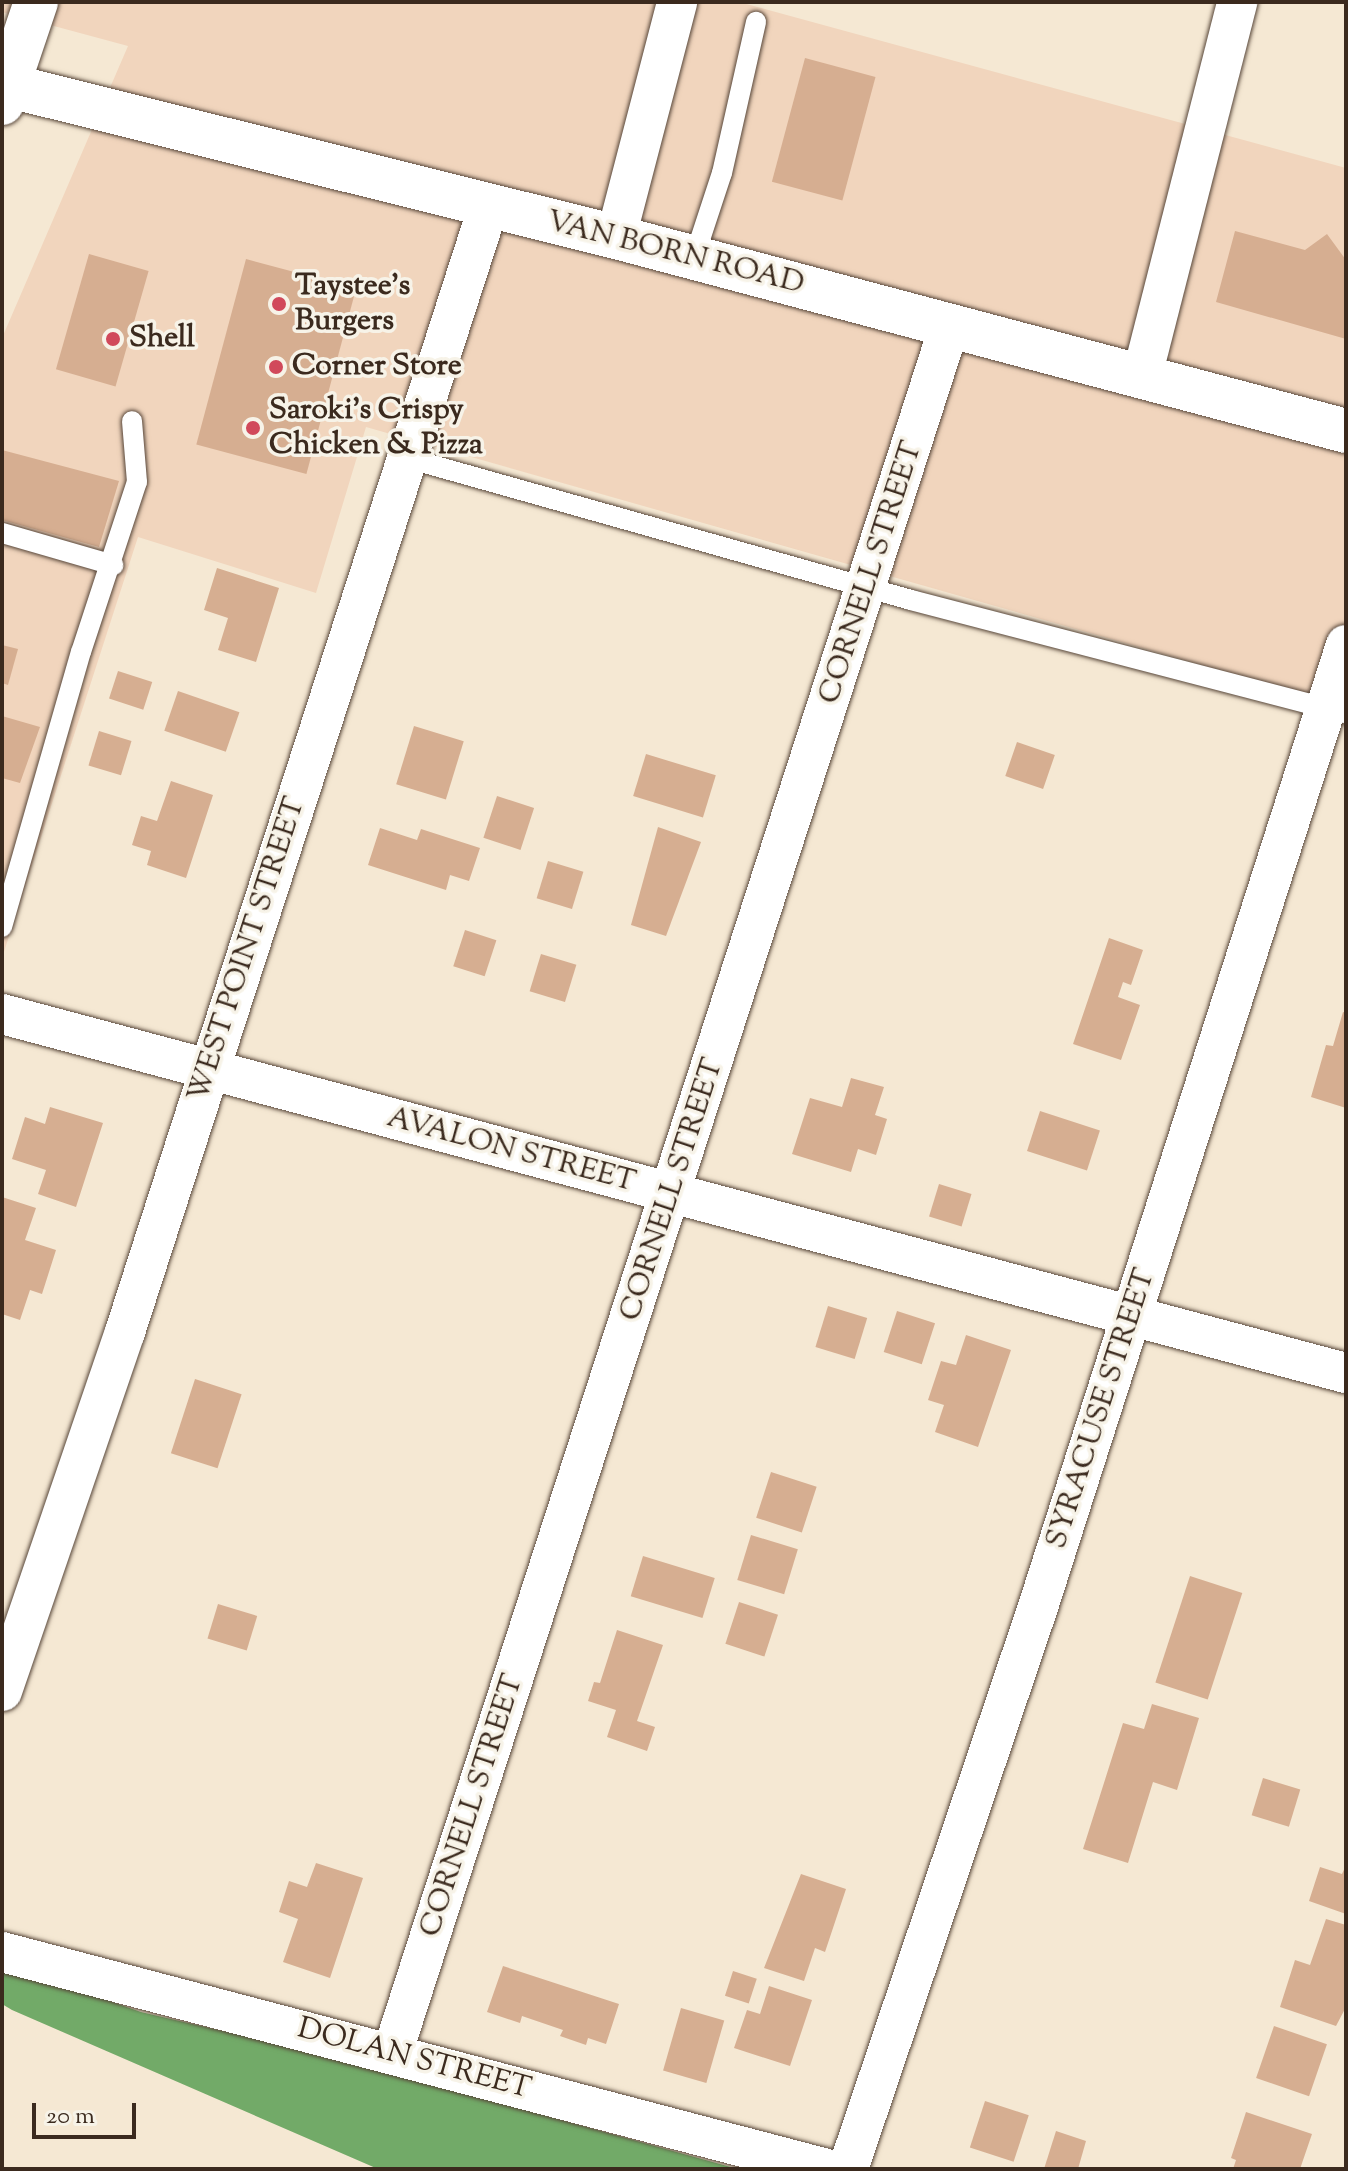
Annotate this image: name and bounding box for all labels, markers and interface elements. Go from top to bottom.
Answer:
street label: VAN BORN ROAD [543,205,807,303]
place label: Taystee's Burgers [295,269,410,340]
marker: Taystee's Burgers [270,295,288,313]
place label: Shell [129,321,195,357]
marker: Shell [104,330,122,348]
place label: Corner Store [292,349,462,385]
marker: Corner Store [267,358,285,376]
place label: Saroki's Crispy Chicken & Pizza [269,393,483,464]
marker: Saroki's Crispy Chicken & Pizza [244,419,262,437]
street label: CORNELL STREET [813,437,931,709]
street label: WEST POINT STREET [182,793,314,1107]
street label: CORNELL STREET [614,1054,732,1326]
street label: AVALON STREET [383,1101,639,1201]
street label: SYRACUSE STREET [1040,1265,1164,1553]
street label: CORNELL STREET [414,1670,532,1942]
street label: DOLAN STREET [293,2012,535,2108]
scale bar [36,2087,140,2137]
text: 20 m [46,2100,95,2134]

